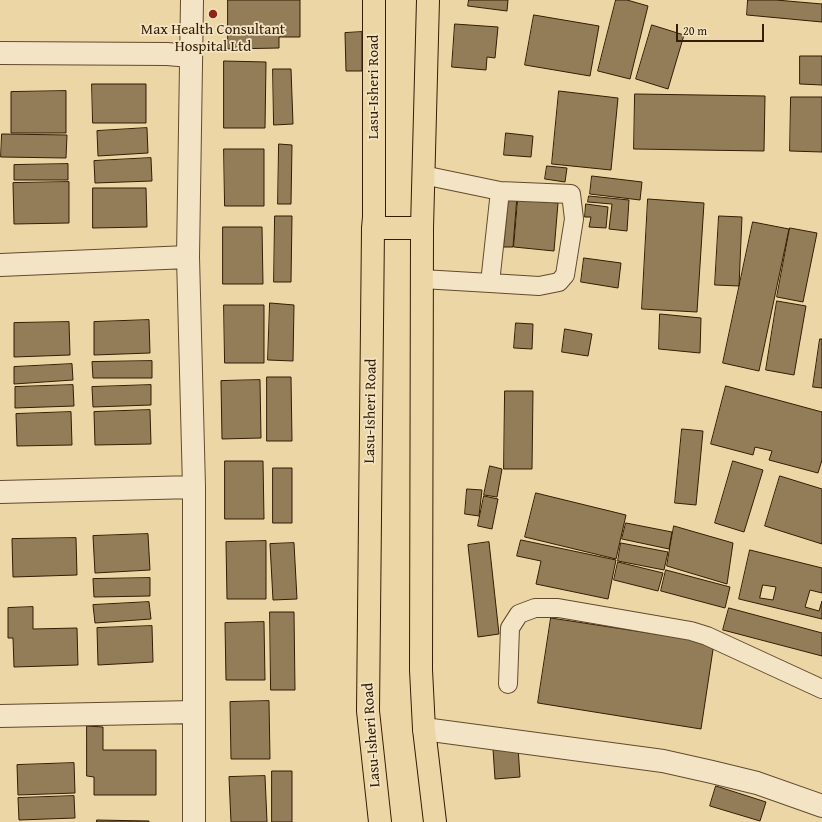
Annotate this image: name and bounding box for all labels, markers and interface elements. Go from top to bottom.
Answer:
marker: Max Health Consultant Hospital Ltd [207,8,219,20]
scale bar [678,16,766,42]
place label: Max Health Consultant Hospital Ltd [141,21,285,56]
text: 20 m [683,22,707,39]
street label: Lasu-Isheri Road [365,35,383,139]
street label: Lasu-Isheri Road [361,358,381,464]
street label: Lasu-Isheri Road [359,682,385,788]

